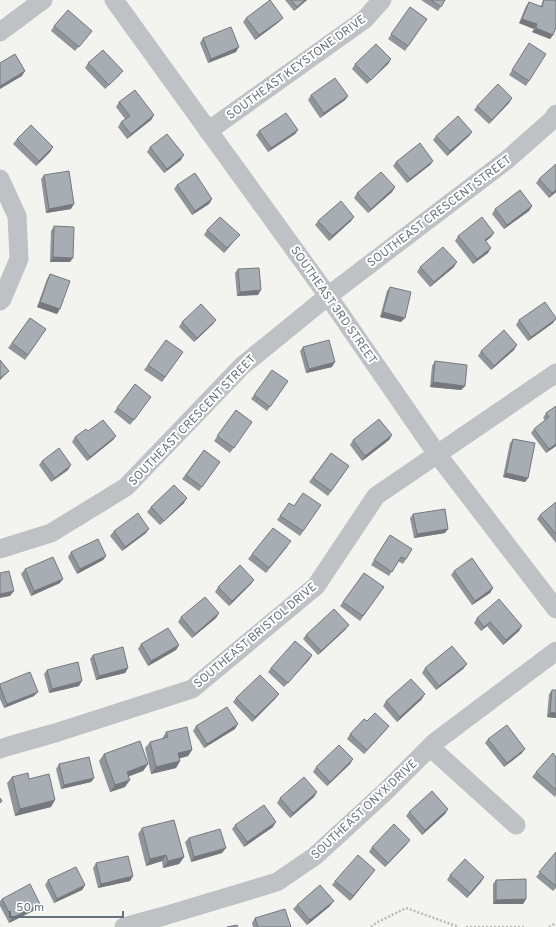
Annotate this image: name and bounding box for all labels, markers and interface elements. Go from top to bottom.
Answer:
street label: SOUTHEAST KEYSTONE DRIVE [224,12,369,124]
street label: SOUTHEAST CRESCENT STREET [364,152,515,271]
street label: SOUTHEAST 3RD STREET [286,244,380,368]
street label: SOUTHEAST CRESCENT STREET [126,352,260,490]
street label: SOUTHEAST BRISTOL DRIVE [191,580,320,692]
street label: SOUTHEAST ONYX DRIVE [308,756,421,863]
scale bar [10,893,123,919]
text: 50 m [16,900,44,916]

